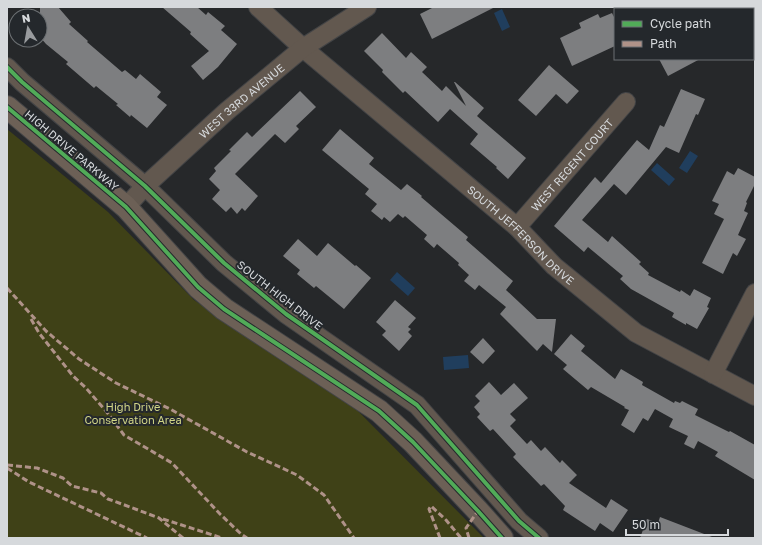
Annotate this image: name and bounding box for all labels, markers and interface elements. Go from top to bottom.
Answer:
north arrow [8,8,48,48]
legend [614,8,754,60]
text: N [21,11,31,25]
text: Cycle path [650,16,711,31]
text: Path [650,36,677,51]
street label: WEST 33RD AVENUE [196,60,287,140]
street label: HIGH DRIVE PARKWAY [23,107,121,193]
street label: WEST REGENT COURT [528,115,615,213]
street label: SOUTH JEFFERSON DRIVE [465,182,577,287]
street label: SOUTH HIGH DRIVE [235,258,325,332]
park label: High Drive Conservation Area [84,400,182,426]
scale bar [626,511,728,537]
text: 50 m [632,517,660,532]

